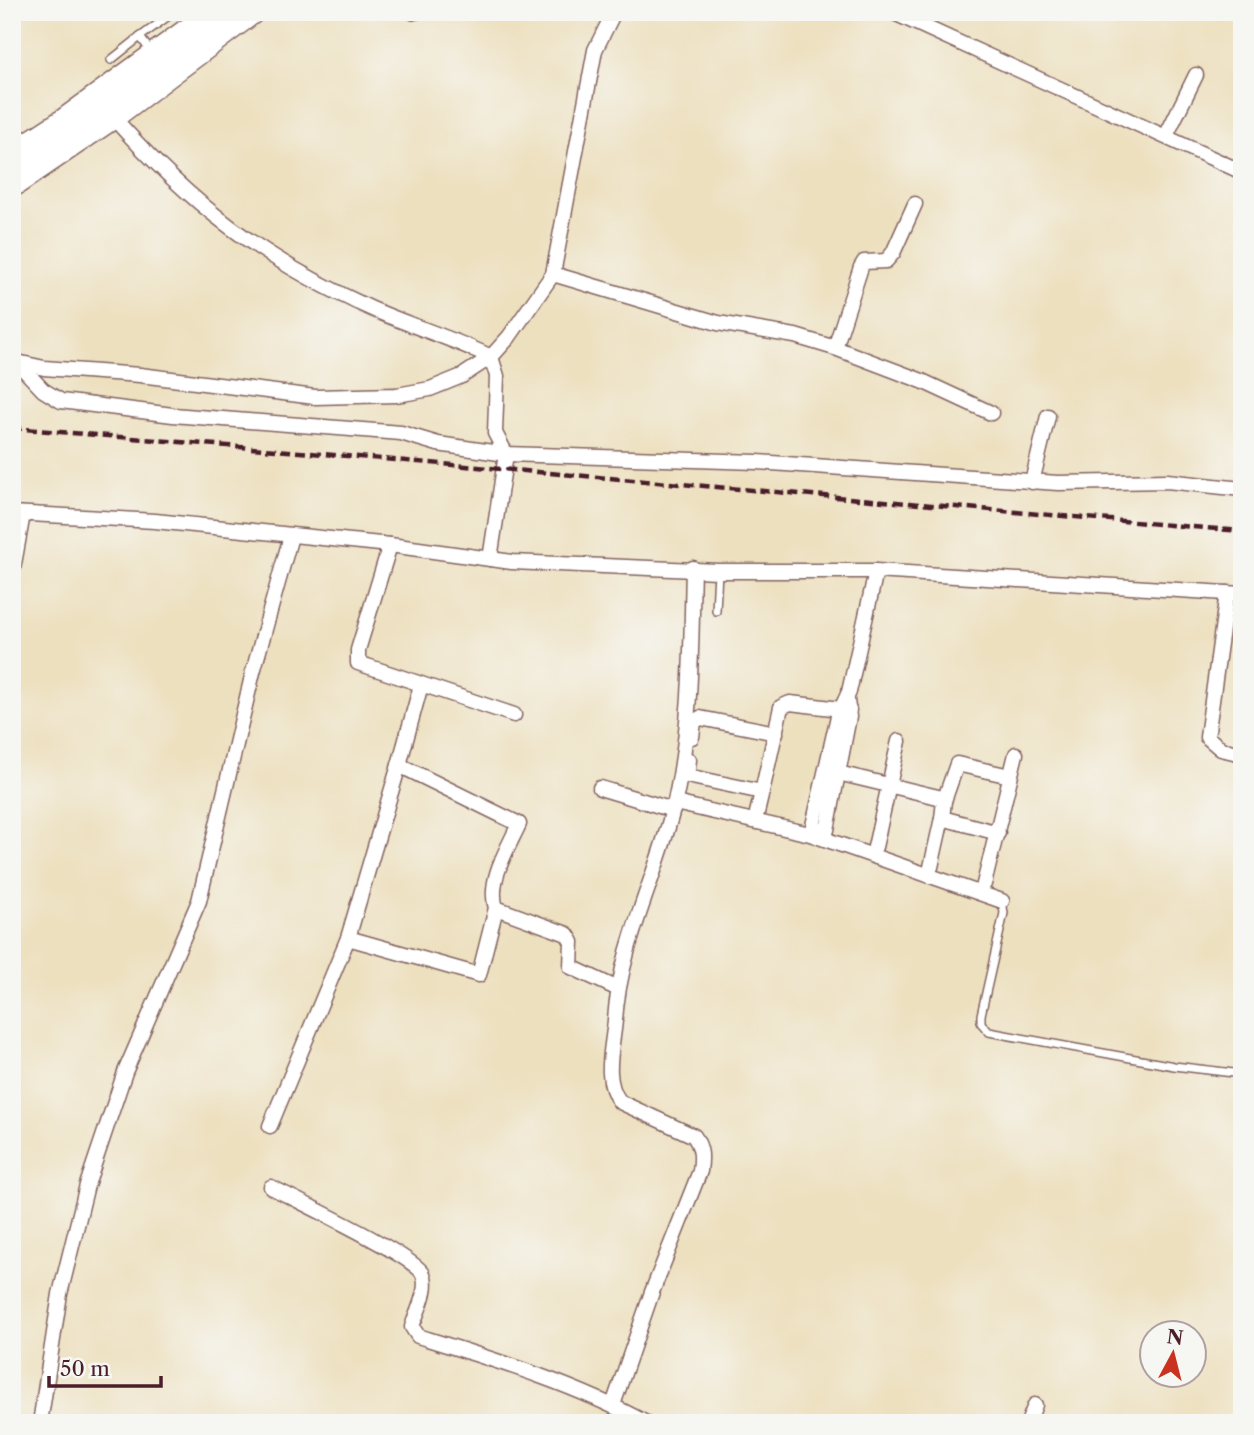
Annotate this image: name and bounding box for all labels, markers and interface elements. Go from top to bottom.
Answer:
north arrow [1138,1320,1208,1390]
text: N [1165,1325,1185,1350]
scale bar [49,1344,161,1388]
text: 50 m [60,1356,110,1381]

